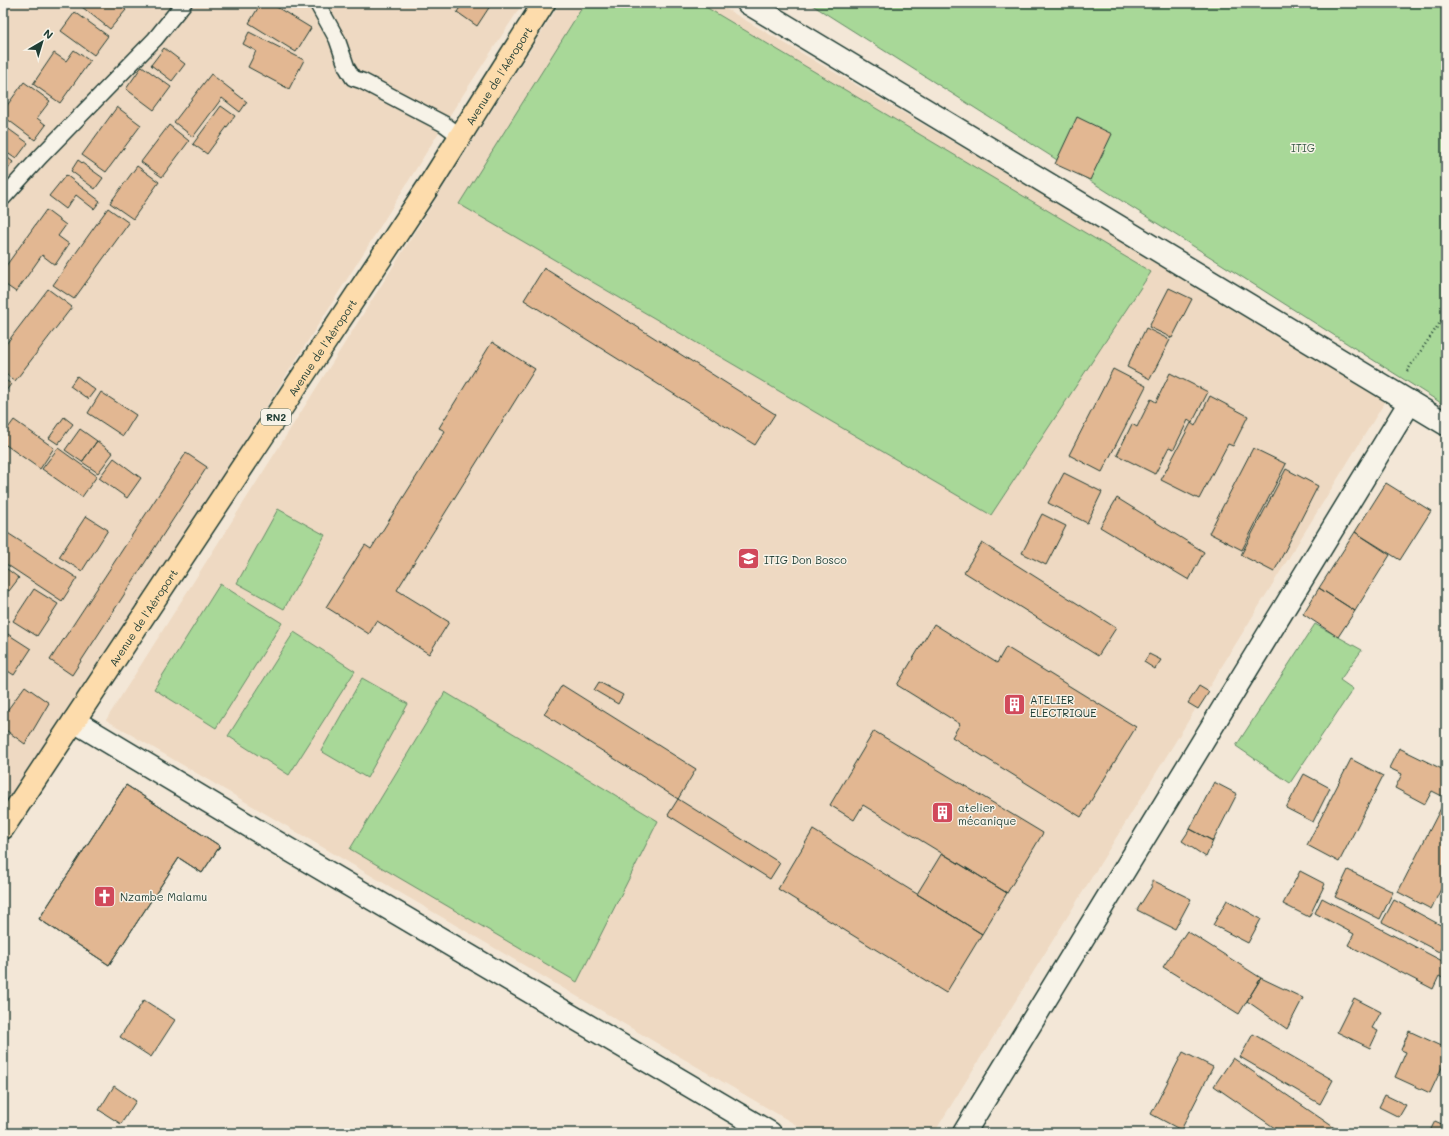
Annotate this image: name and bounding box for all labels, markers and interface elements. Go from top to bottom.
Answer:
north arrow [22,22,62,62]
street label: Avenue de l'Aéroport [462,23,535,128]
text: N [41,25,56,42]
park label: ITIG [1291,140,1315,155]
street label: Avenue de l'Aéroport [284,295,360,399]
road number: RN2 [261,409,291,425]
school or university icon: ITIG Don Bosco [735,546,761,572]
place label: ITIG Don Bosco [764,552,847,567]
street label: Avenue de l'Aéroport [105,565,181,669]
building icon: ATELIER ELECTRIQUE [1001,692,1027,718]
place label: ATELIER ELECTRIQUE [1030,692,1096,720]
building icon: atelier mécanique [929,800,955,826]
place label: atelier mécanique [958,800,1016,828]
church icon: Nzambe Malamu [91,883,117,909]
place label: Nzambe Malamu [120,889,207,904]

